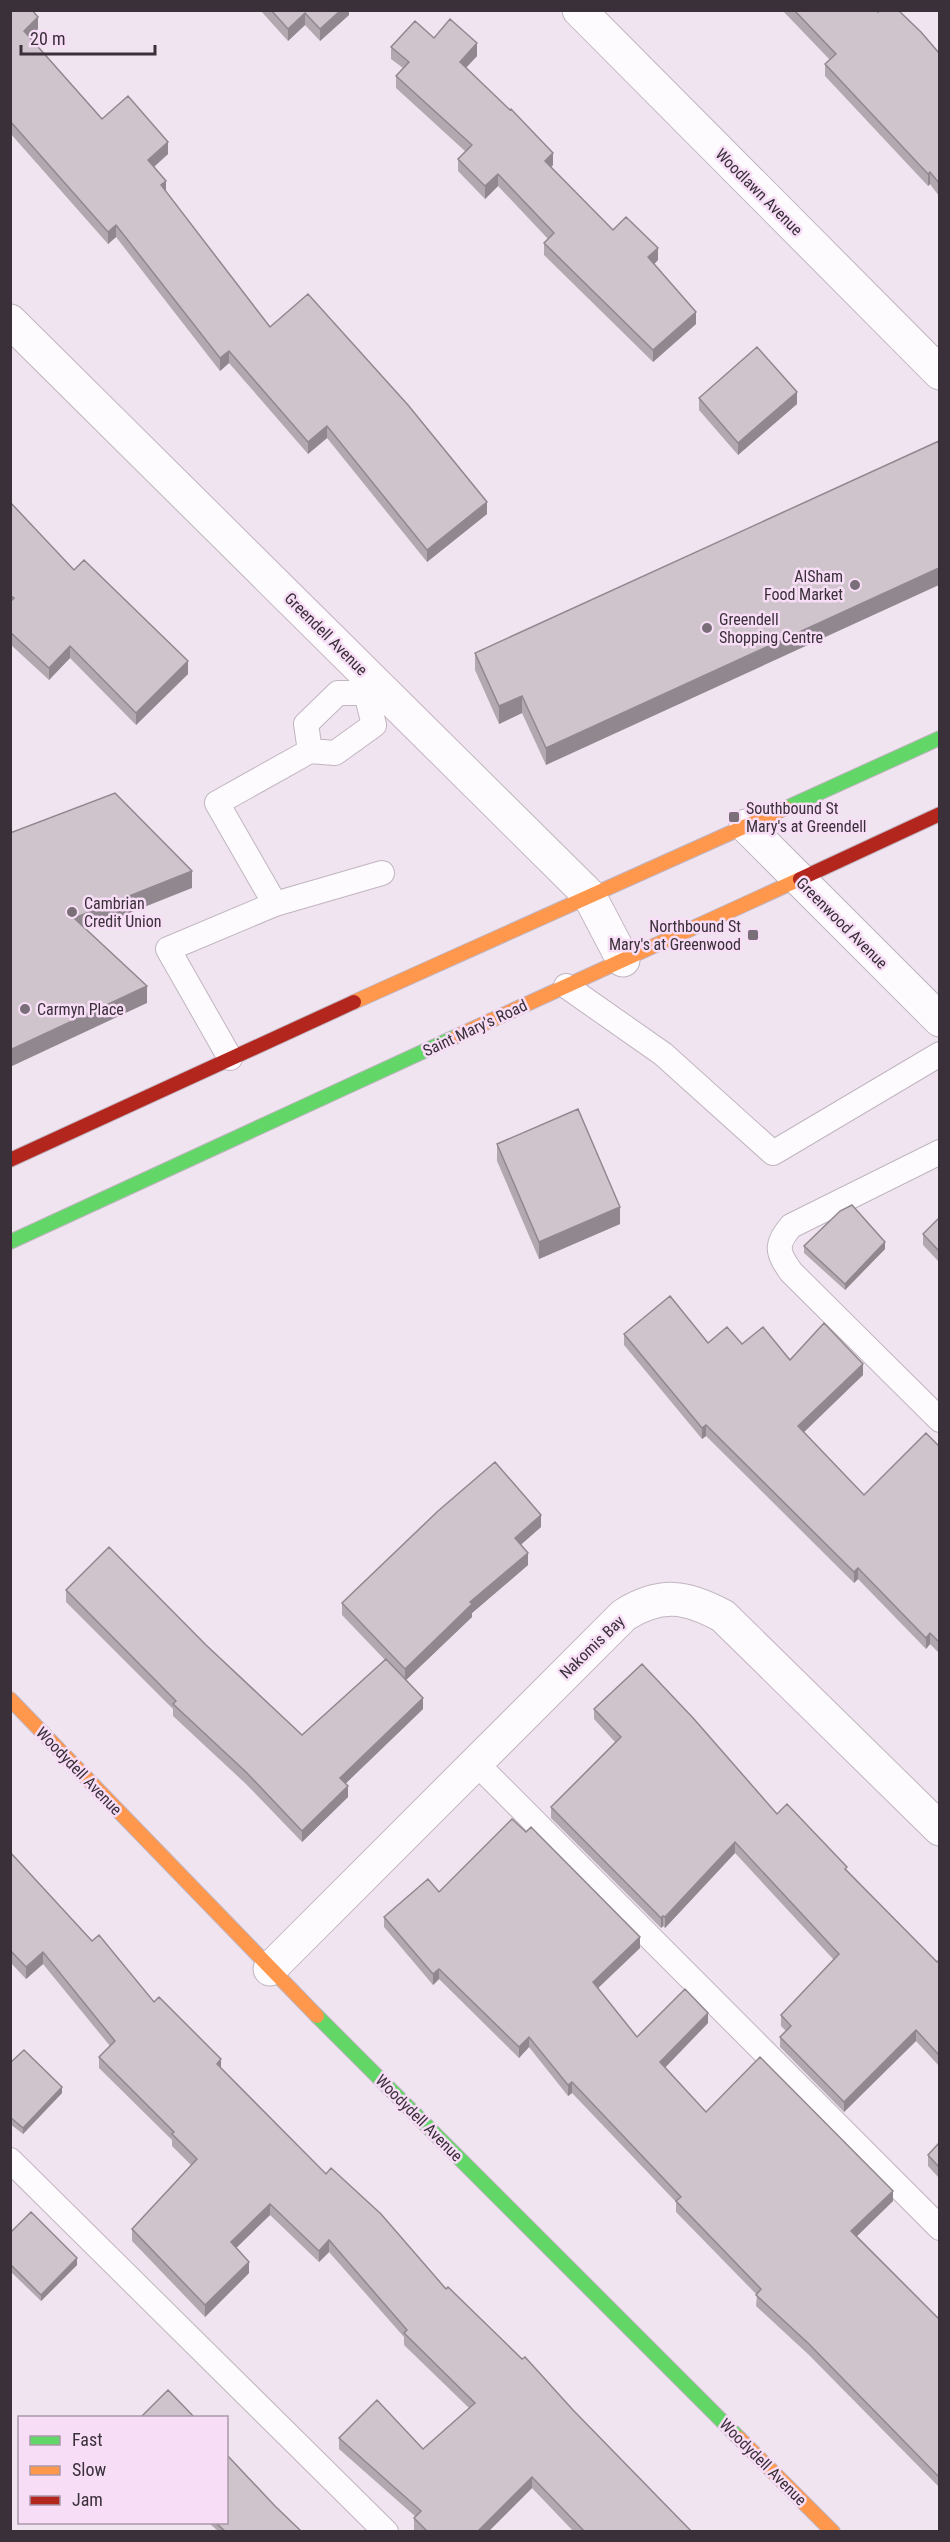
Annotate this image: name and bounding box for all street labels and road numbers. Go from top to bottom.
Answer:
street label: Woodlawn Avenue [712,145,806,239]
street label: Greendell Avenue [281,589,371,679]
street label: Greenwood Avenue [792,873,892,973]
street label: Saint Mary's Road [420,996,530,1060]
street label: Nakomis Bay [556,1611,628,1682]
street label: Woodydell Avenue [32,1723,126,1819]
street label: Woodydell Avenue [372,2071,466,2165]
street label: Woodydell Avenue [716,2415,810,2509]

